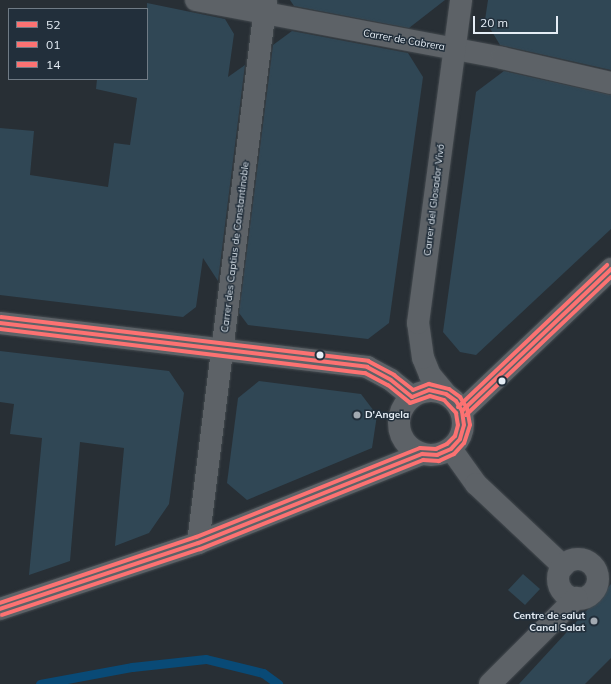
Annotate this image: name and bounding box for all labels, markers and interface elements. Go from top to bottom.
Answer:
legend [8,8,148,80]
scale bar [475,8,560,34]
text: 20 m [480,15,508,30]
text: 52 [46,17,60,32]
street label: Carrer de Cabrera [362,27,446,53]
text: 01 [46,37,60,52]
text: 14 [46,57,60,72]
street label: Carrer del Glosador Vivó [421,143,447,257]
street label: Carrer des Captius de Constantinoble [219,161,251,333]
unlabelled marker [315,350,325,360]
unlabelled marker [497,376,507,386]
place label: D'Angela [365,409,409,421]
marker: D'Angela [352,410,362,420]
place label: Centre de salut Canal Salat [513,609,585,632]
marker: Centre de salut Canal Salat [588,615,600,627]

